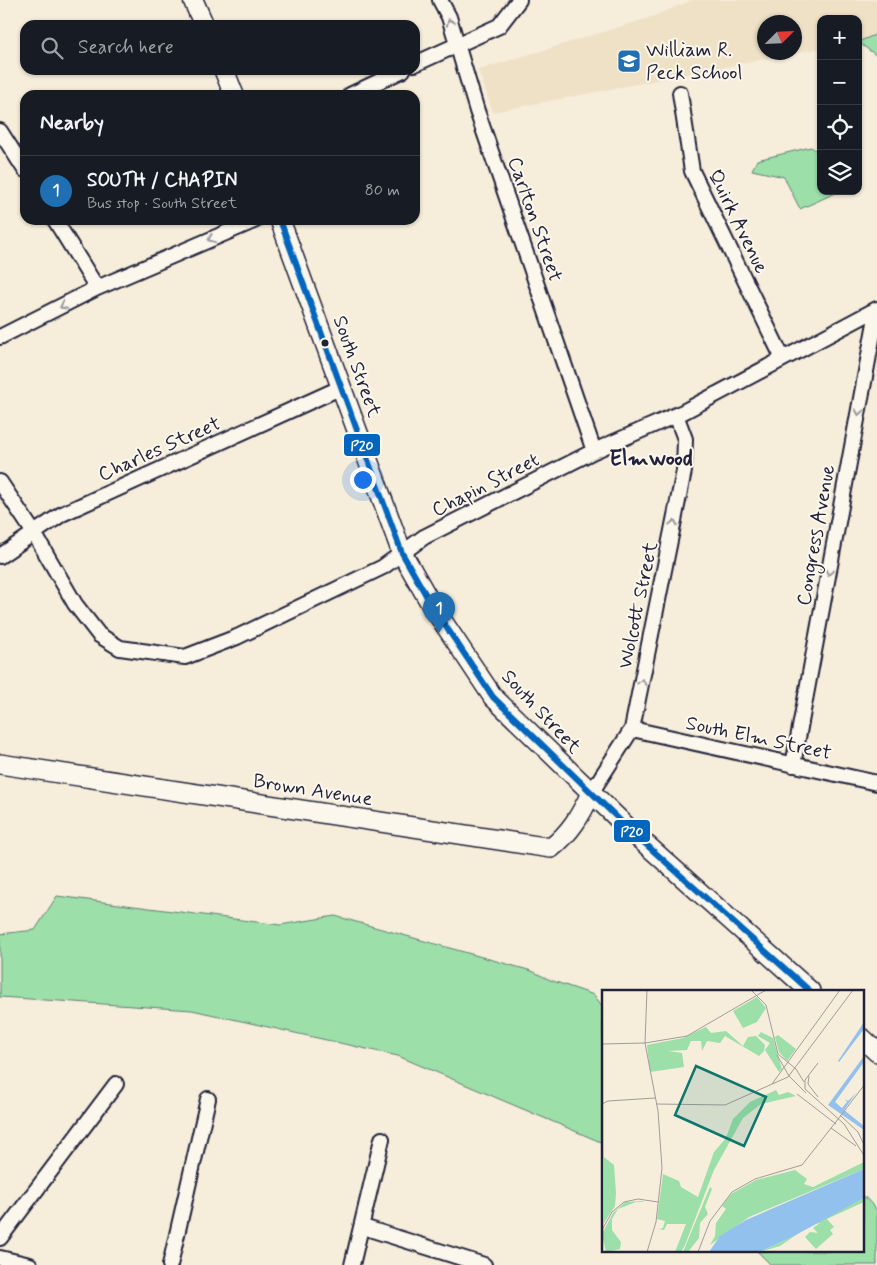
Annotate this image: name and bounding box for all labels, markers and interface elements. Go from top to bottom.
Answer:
north arrow [757,15,802,60]
map controls [817,15,862,195]
button: + [817,15,862,60]
one-way arrow [446,18,456,27]
search box [20,20,420,75]
icon: search [38,34,66,62]
text: Search here [78,35,174,60]
place label: William R. Peck School [646,37,742,87]
school or university icon: William R. Peck School [616,48,642,74]
button: − [817,60,862,105]
button: locate [817,105,862,150]
text: Nearby [40,109,104,137]
button: layers [817,150,862,195]
street label: Carlton Street [501,153,569,286]
street label: Quirk Avenue [701,165,774,278]
text: SOUTH / CHAPIN [87,168,237,193]
text: 1 [52,180,60,201]
text: 80 m [365,180,400,201]
text: Bus stop · South Street [87,193,237,214]
one-way arrow [207,233,216,244]
one-way arrow [59,299,68,309]
street label: South Street [326,312,388,421]
unlabelled marker [320,338,330,348]
one-way arrow [854,407,864,416]
street label: Charles Street [94,410,225,488]
line badge: P20 [343,433,381,457]
text: P20 [350,437,374,455]
district label: Elmwood [609,445,693,473]
street label: Chapin Street [427,447,544,524]
street label: Congress Avenue [791,463,843,608]
your location [350,467,376,493]
one-way arrow [669,518,679,527]
street label: Wolcott Street [612,539,665,671]
one-way arrow [824,567,835,576]
pin: 1 [423,592,455,633]
street label: South Street [495,664,587,760]
one-way arrow [636,677,647,686]
street label: South Elm Street [683,710,834,767]
street label: Brown Avenue [251,768,375,813]
line badge: P20 [613,819,651,843]
text: P20 [620,823,644,841]
inset map [602,990,864,1252]

